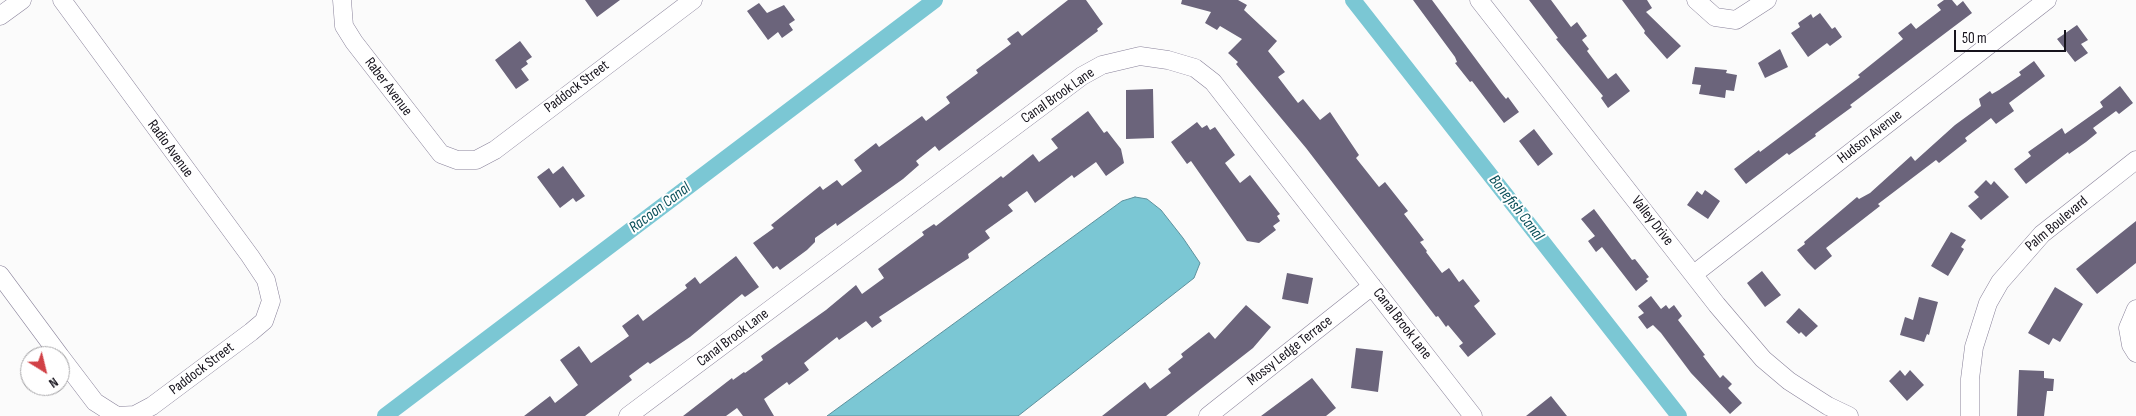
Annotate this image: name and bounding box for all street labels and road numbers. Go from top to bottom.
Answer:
street label: Raber Avenue [360,54,416,120]
street label: Paddock Street [541,57,613,117]
street label: Canal Brook Lane [1018,64,1098,128]
street label: Hudson Avenue [1834,106,1906,168]
street label: Radio Avenue [143,117,197,181]
street label: Valley Drive [1627,193,1677,249]
street label: Palm Boulevard [2022,193,2092,255]
street label: Canal Brook Lane [1369,285,1435,363]
street label: Canal Brook Lane [694,305,772,371]
street label: Mossy Ledge Terrace [1244,312,1336,390]
street label: Paddock Street [166,339,238,399]

